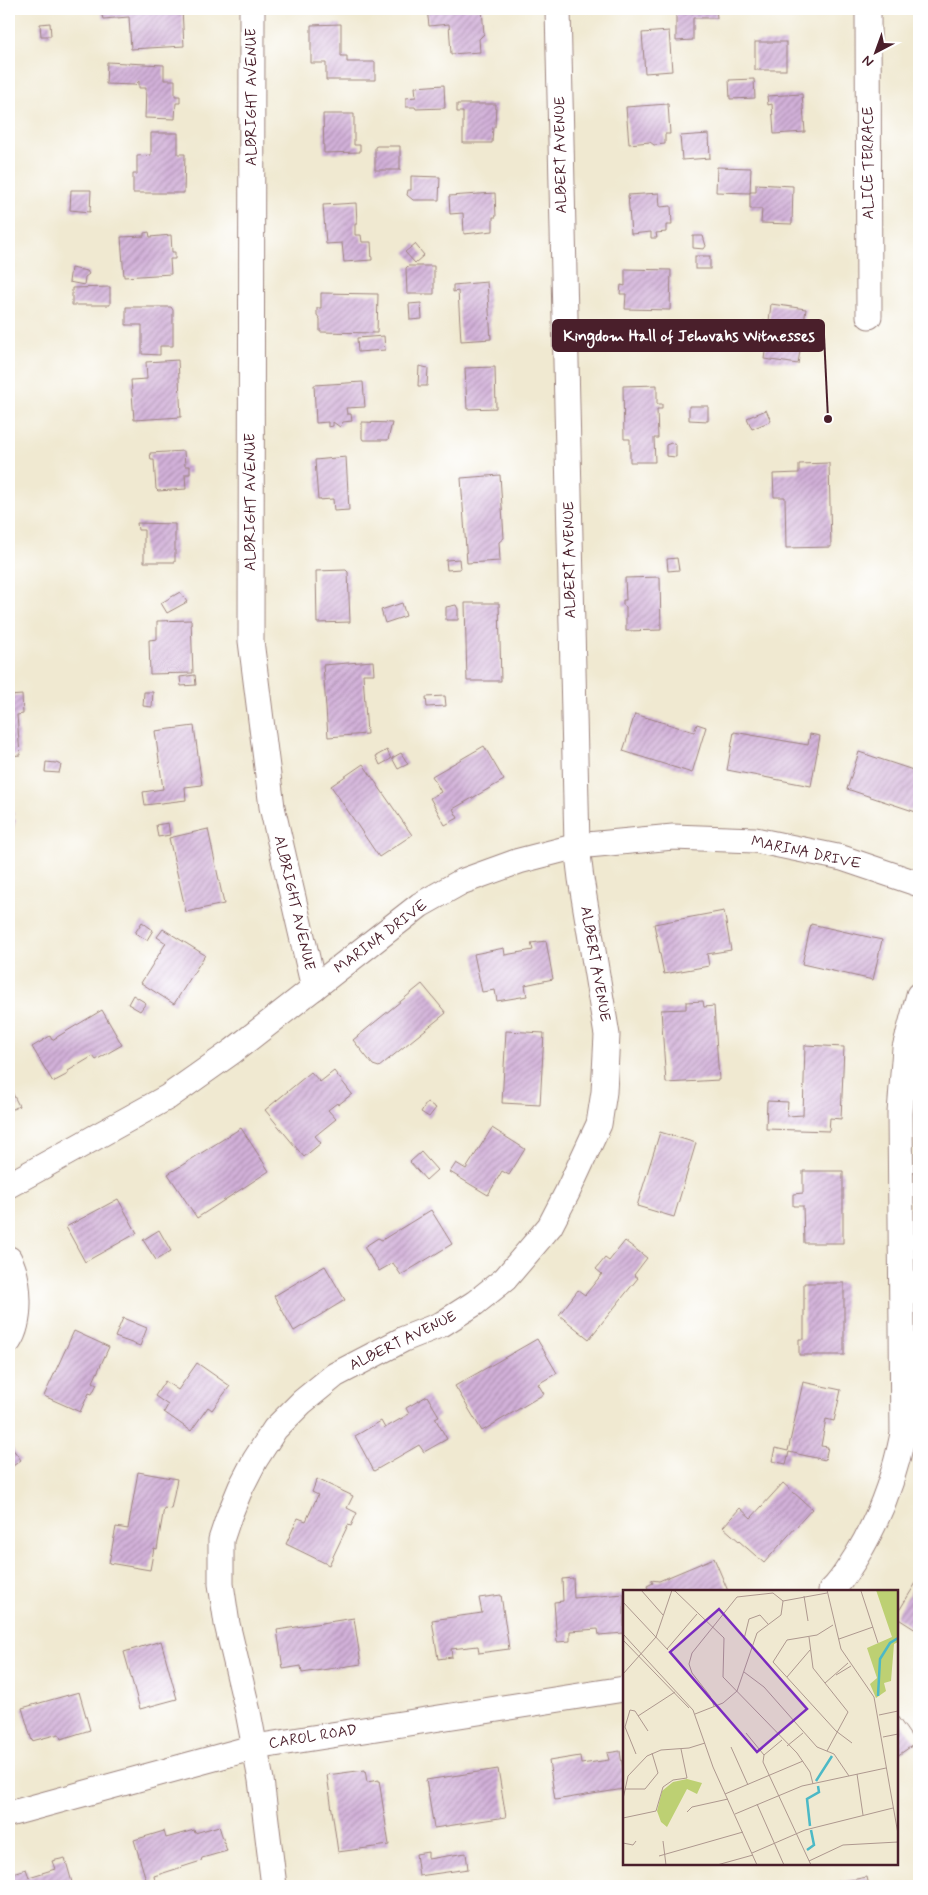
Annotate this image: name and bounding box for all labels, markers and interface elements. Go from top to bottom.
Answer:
street label: ALBRIGHT AVENUE [242,28,262,166]
north arrow [850,28,900,78]
text: N [859,51,878,71]
street label: ALBERT AVENUE [550,96,572,214]
street label: ALICE TERRACE [859,106,879,219]
callout: Kingdom Hall of Jehovahs Witnesses [553,320,824,351]
text: Kingdom Hall of Jehovahs Witnesses [563,326,815,349]
street label: ALBRIGHT AVENUE [241,433,261,571]
street label: ALBERT AVENUE [559,501,581,619]
street label: MARINA DRIVE [749,832,863,874]
street label: ALBRIGHT AVENUE [269,834,319,973]
street label: MARINA DRIVE [330,895,432,979]
street label: ALBERT AVENUE [575,905,615,1024]
street label: ALBERT AVENUE [346,1306,460,1376]
inset map [623,1590,898,1865]
street label: CAROL ROAD [267,1720,359,1754]

